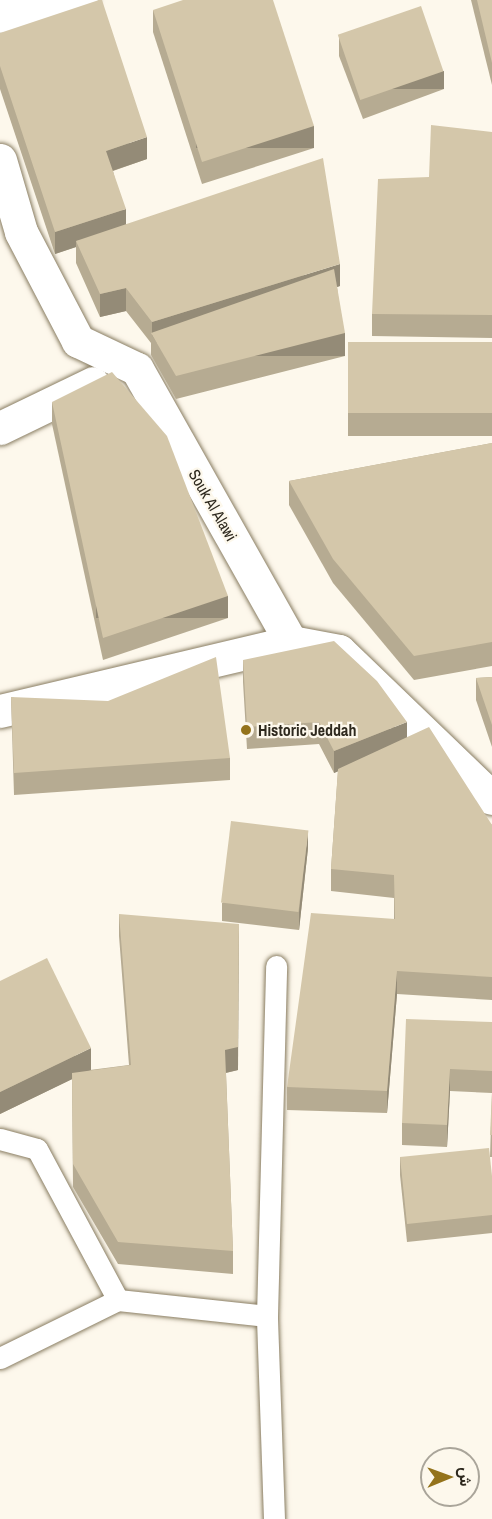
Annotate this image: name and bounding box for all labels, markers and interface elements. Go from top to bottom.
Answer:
street label: Souk Al Alawi [184,465,242,545]
place label: Historic Jeddah [258,720,356,740]
marker: Historic Jeddah [239,723,253,737]
north arrow [420,1447,480,1507]
text: ش [455,1467,477,1487]

